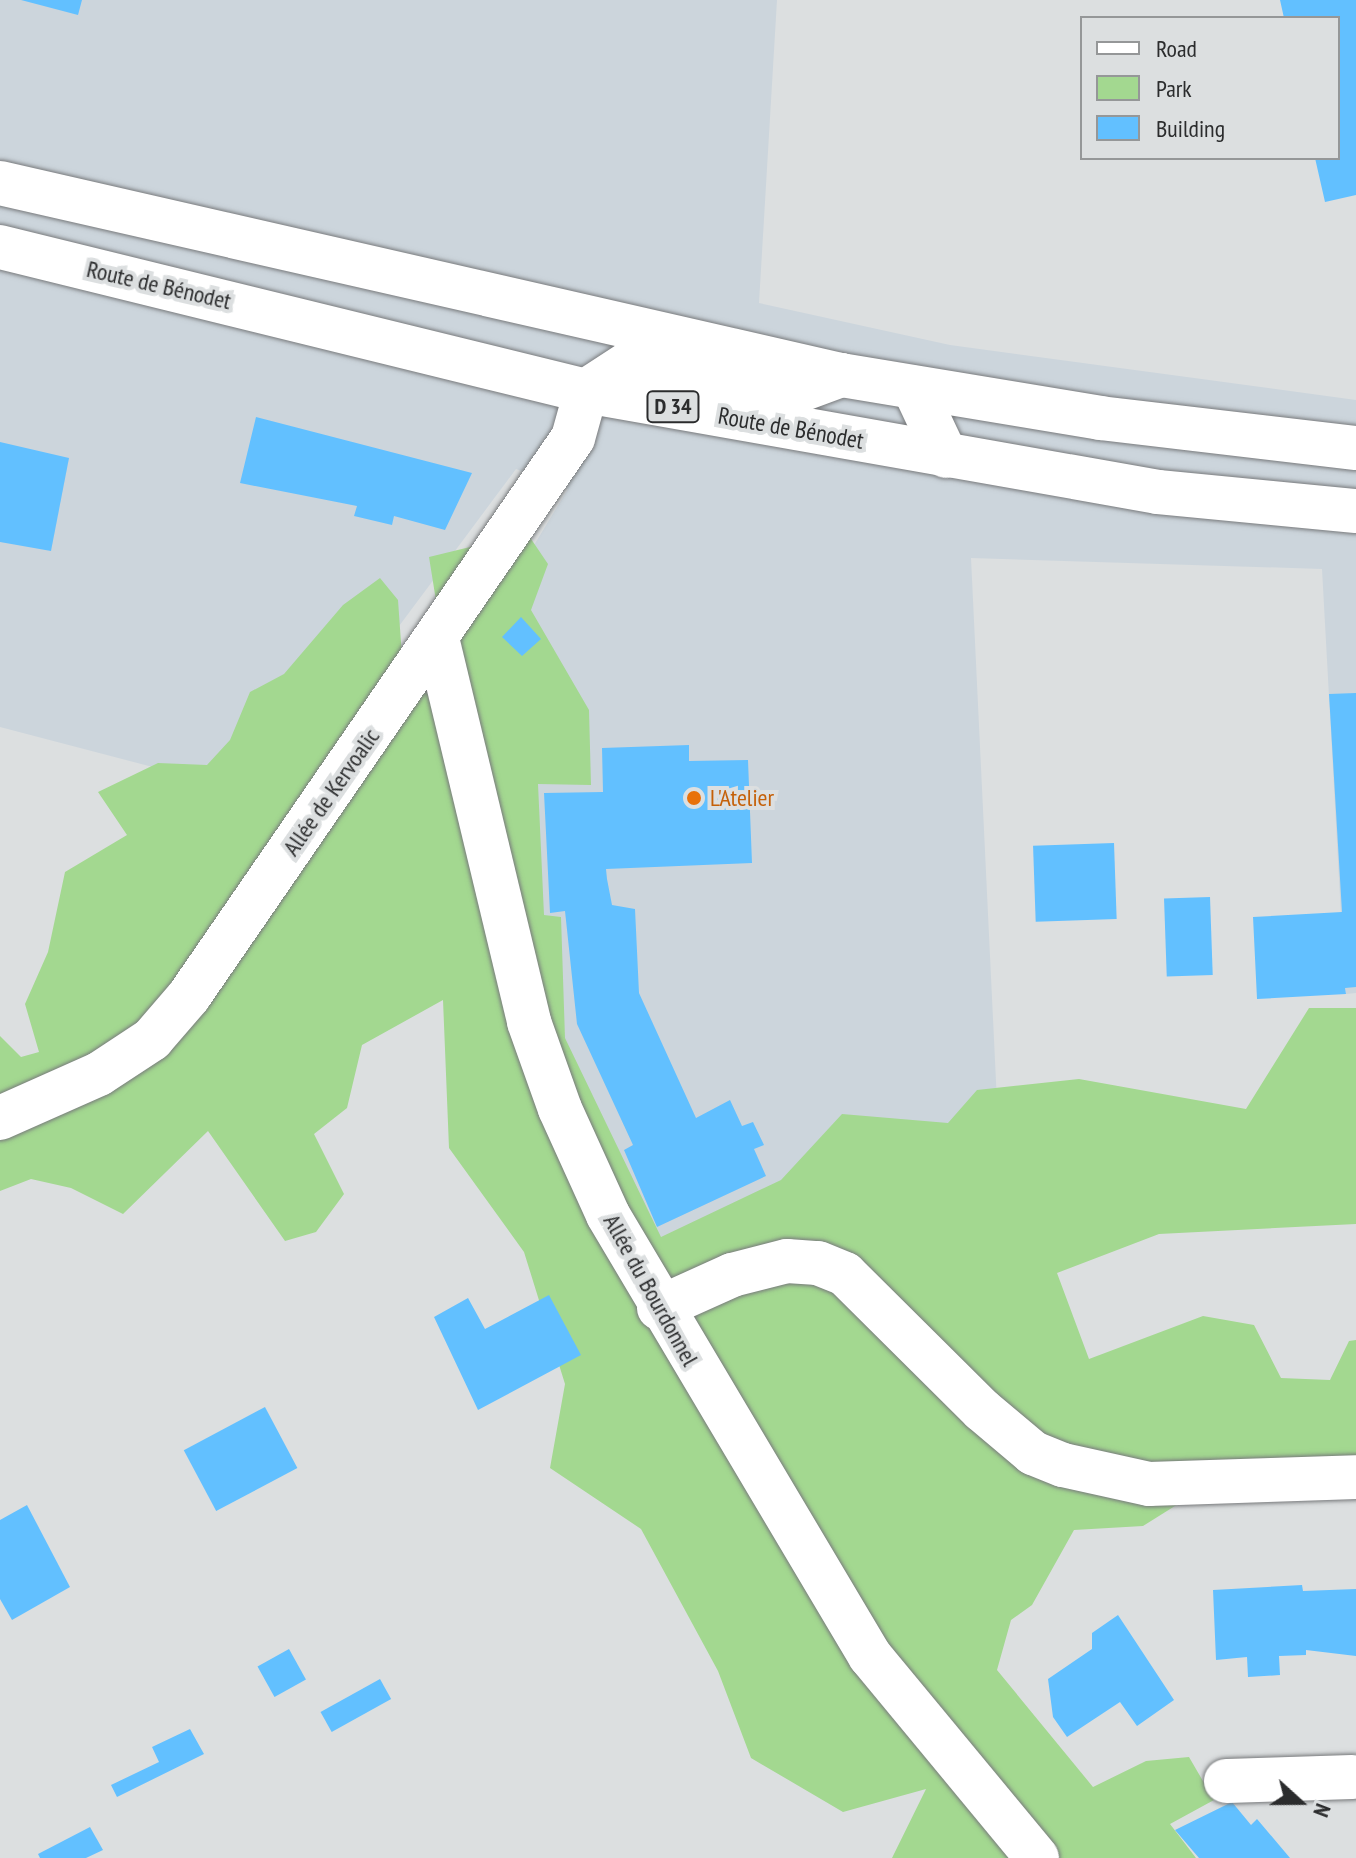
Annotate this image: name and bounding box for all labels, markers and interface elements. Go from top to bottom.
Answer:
legend [1080,16,1340,160]
text: Road [1156,33,1197,64]
text: Park [1156,73,1192,104]
text: Building [1156,113,1225,144]
street label: Route de Bénodet [84,254,234,316]
road number: D 34 [645,389,701,425]
street label: Route de Bénodet [716,401,866,455]
street label: Allée de Kervoalic [277,723,385,861]
place label: L'Atelier [710,784,774,812]
marker: L'Atelier [685,789,703,807]
street label: Allée du Bourdonnel [597,1209,705,1371]
north arrow [1260,1762,1340,1842]
text: N [1307,1800,1338,1821]

